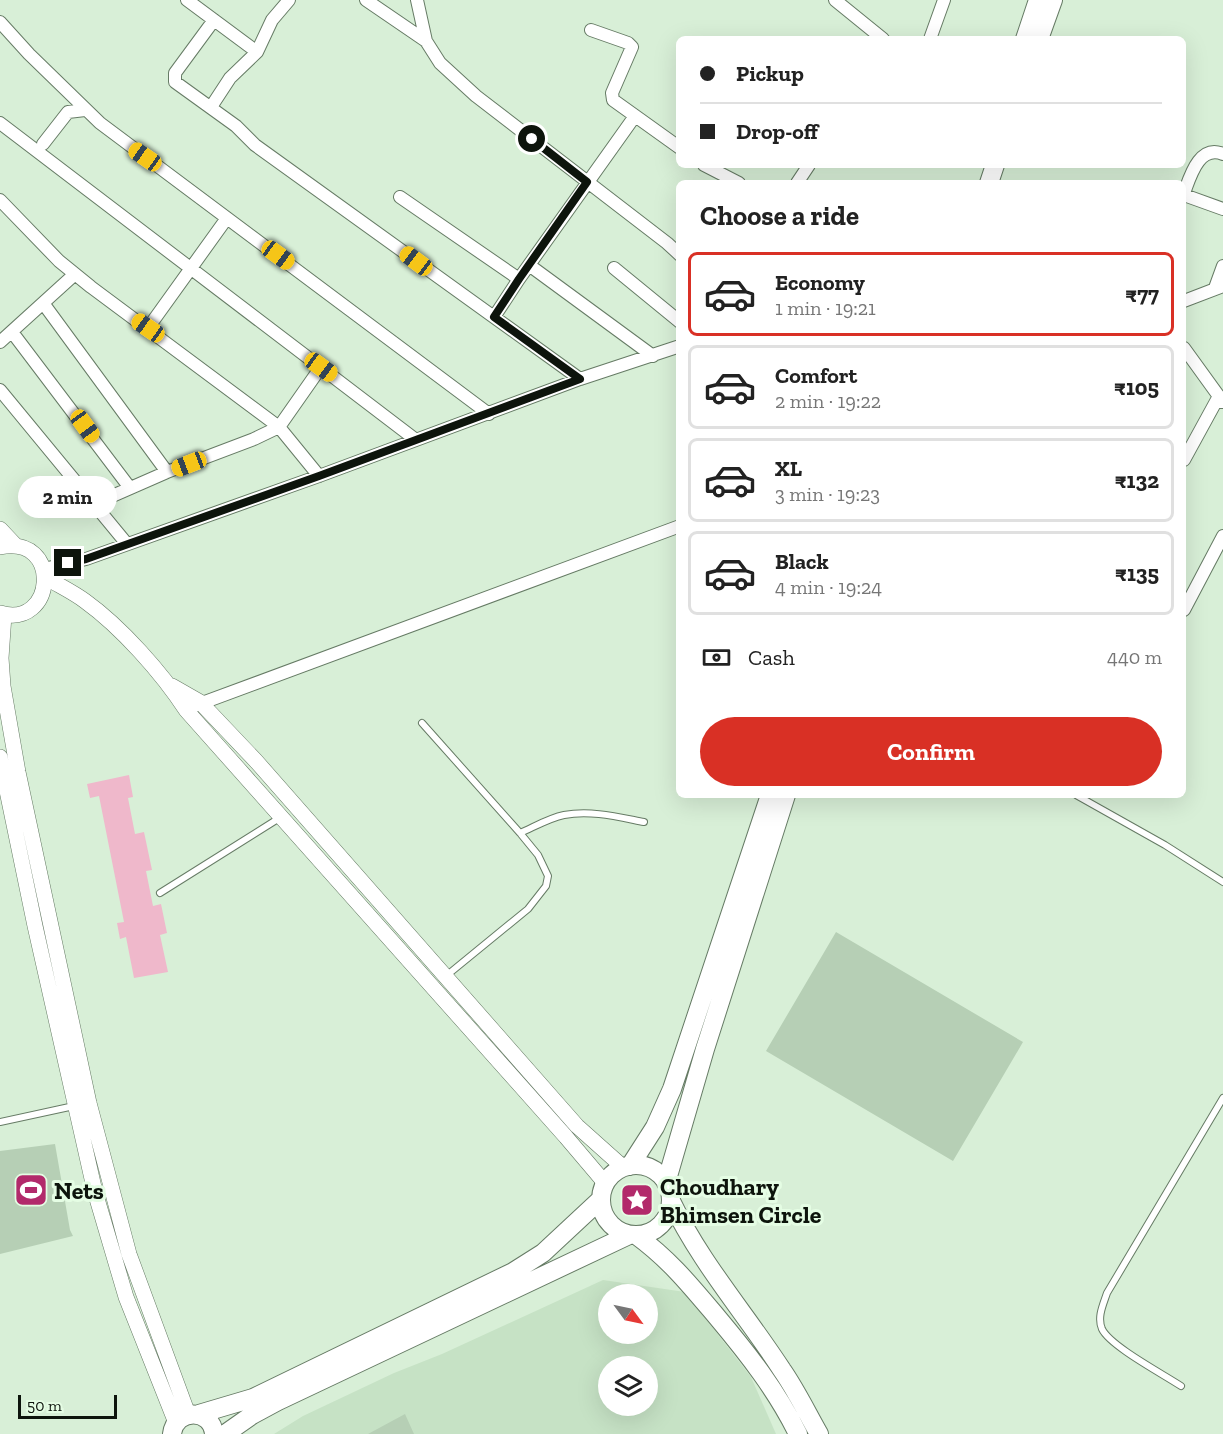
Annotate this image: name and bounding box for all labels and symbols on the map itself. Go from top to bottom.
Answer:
route start [518,125,545,152]
car [125,139,165,175]
car [258,237,298,273]
car [396,243,436,279]
car [128,310,168,346]
car [301,349,341,385]
car [67,406,103,446]
car [169,449,209,479]
callout: 2 min [19,476,118,518]
route end [54,549,81,576]
sports icon: Nets [13,1172,49,1208]
place label: Choudhary Bhimsen Circle [660,1172,822,1229]
place label: Nets [54,1176,104,1205]
place icon: Choudhary Bhimsen Circle [619,1182,655,1218]
north arrow [598,1284,658,1344]
scale bar [18,1392,117,1420]

